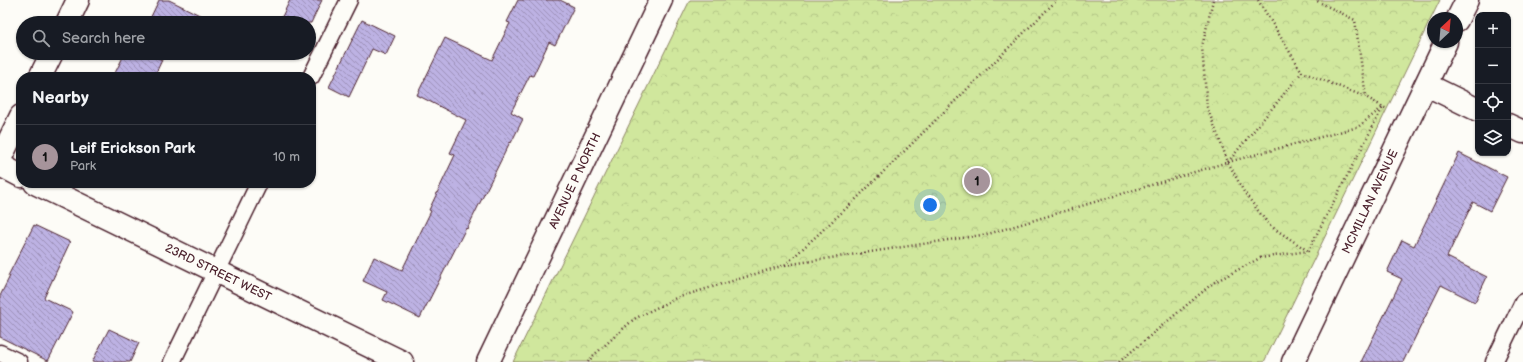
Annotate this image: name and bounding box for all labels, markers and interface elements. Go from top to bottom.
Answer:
north arrow [1427,12,1463,48]
map controls [1475,12,1511,156]
button: + [1475,12,1511,48]
search box [16,16,316,60]
icon: search [30,27,52,49]
text: Search here [62,29,145,48]
button: − [1475,48,1511,84]
button: locate [1475,84,1511,120]
text: Nearby [32,88,89,108]
button: layers [1475,120,1511,156]
street label: AVENUE P NORTH [545,130,604,231]
text: Leif Erickson Park [70,139,195,158]
street label: MCMILLAN AVENUE [1338,147,1401,256]
text: 1 [42,149,48,165]
text: 10 m [273,149,300,165]
text: Park [70,158,96,174]
pin: 1 [964,166,990,196]
your location [920,195,940,215]
street label: 23RD STREET WEST [163,240,275,305]

